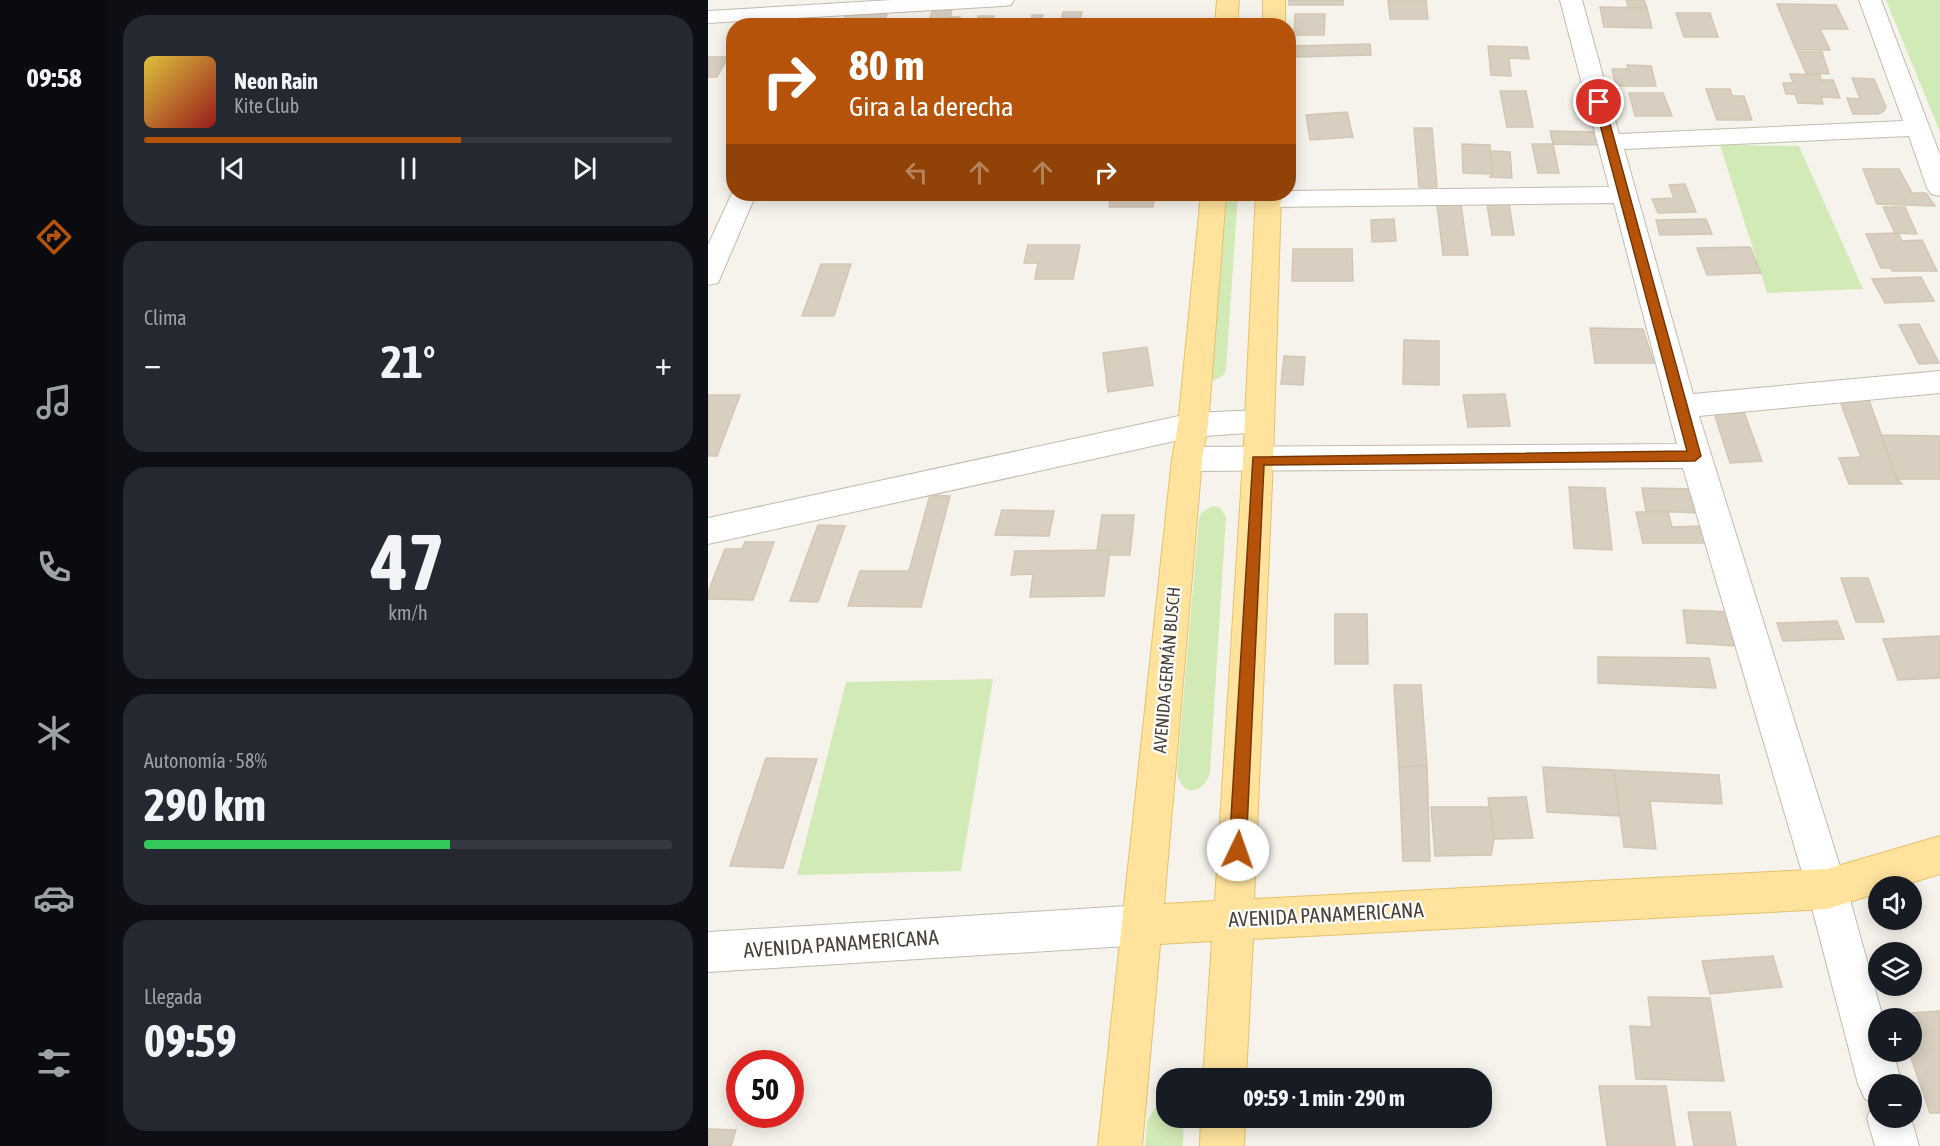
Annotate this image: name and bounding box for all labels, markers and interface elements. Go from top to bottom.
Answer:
text: 80 m [849,41,924,89]
icon: right [750,42,828,120]
text: 09:58 [26,62,82,93]
text: Neon Rain [234,68,318,94]
pin [1573,76,1624,127]
icon: arrive [1582,85,1615,118]
text: Gira a la derecha [849,91,1014,122]
text: Kite Club [234,94,299,117]
icon: previous [216,152,249,185]
icon: pause [392,152,425,185]
icon: next [568,152,601,185]
icon: left [900,156,933,189]
icon: ahead [963,156,996,189]
icon: ahead [1026,156,1059,189]
icon: right [1089,156,1122,189]
icon: directions [33,216,75,258]
text: Clima [144,306,187,329]
text: 21° [381,336,435,388]
text: − [144,344,161,382]
text: + [655,344,672,382]
icon: music [33,381,75,423]
text: 47 [371,517,445,607]
icon: phone [33,546,75,588]
street label: AVENIDA GERMÁN BUSCH [1149,586,1184,754]
text: km/h [388,601,428,624]
icon: climate [33,712,75,754]
text: Autonomía · 58% [144,749,267,772]
text: 290 km [144,779,266,831]
position arrow [1206,818,1270,882]
map controls [1868,876,1922,1128]
button: sound [1868,876,1922,930]
icon: car [33,877,75,919]
street label: AVENIDA PANAMERICANA [1228,897,1425,931]
street label: AVENIDA PANAMERICANA [743,924,940,962]
button: layers [1868,942,1922,996]
text: Llegada [144,985,202,1008]
button: + [1868,1008,1922,1062]
text: 09:59 [144,1015,237,1067]
icon: filters [33,1042,75,1084]
speed limit sign: 50 [726,1050,804,1128]
button: − [1868,1074,1922,1128]
text: 09:59 · 1 min · 290 m [1243,1085,1405,1111]

